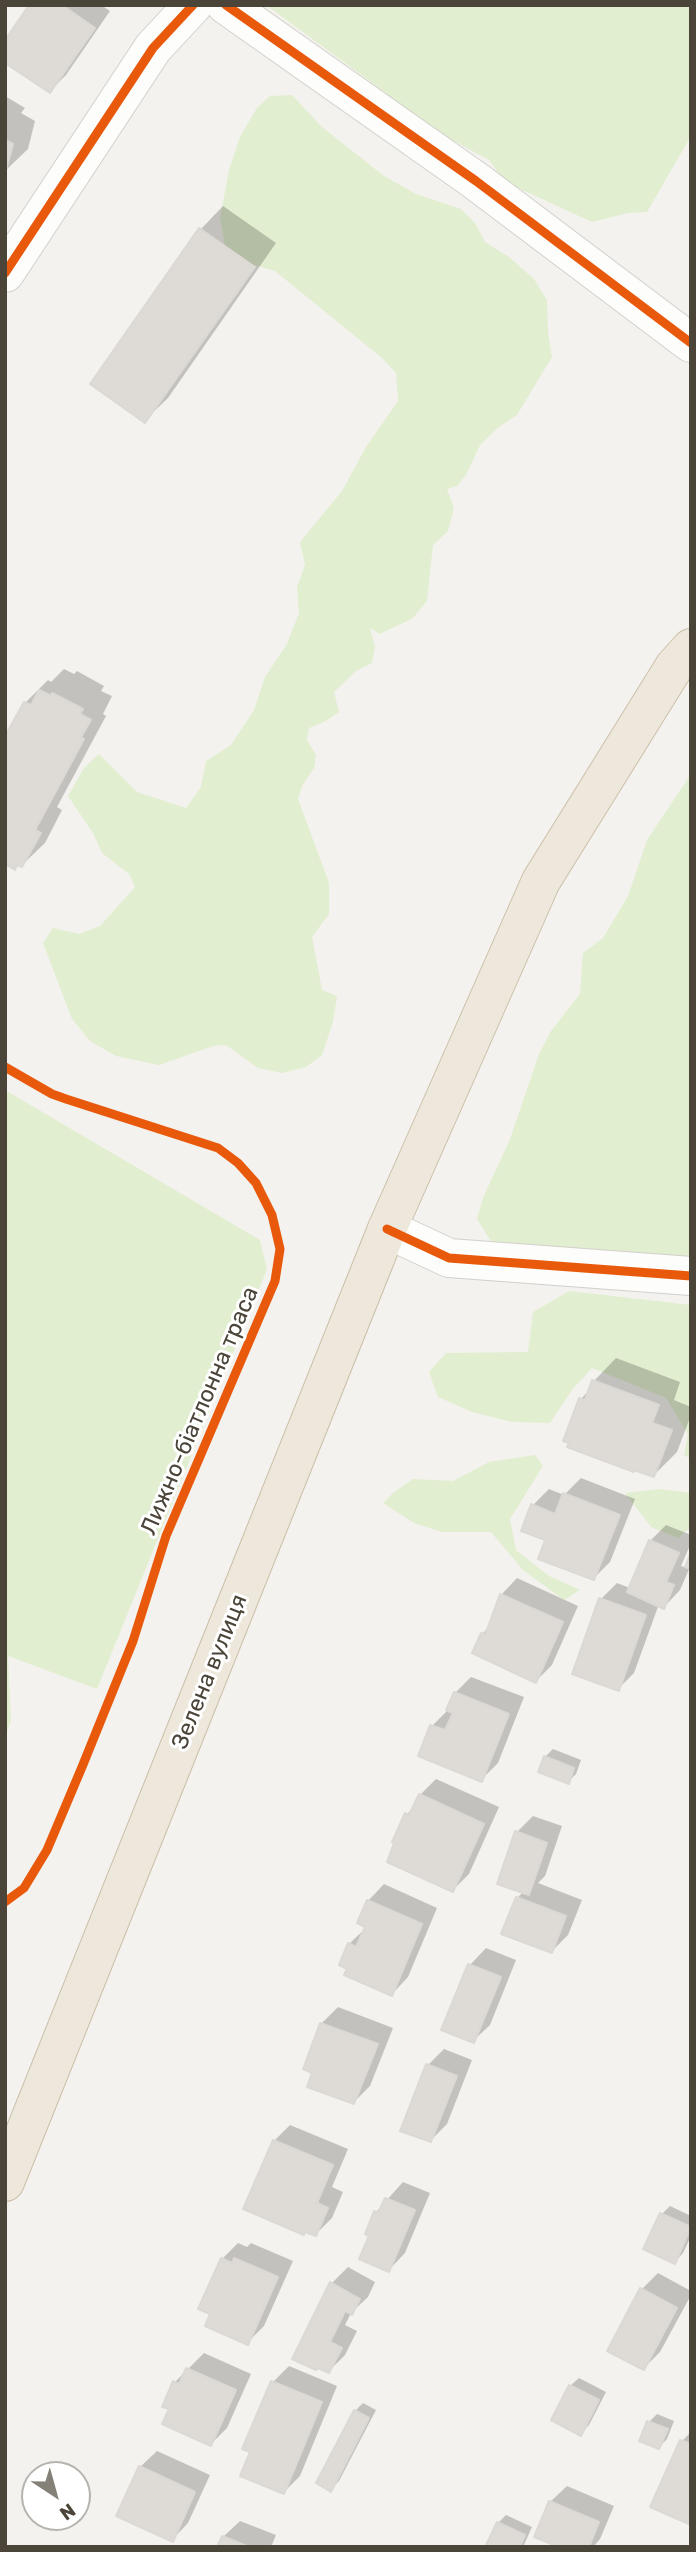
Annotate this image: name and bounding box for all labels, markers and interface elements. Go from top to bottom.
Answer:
street label: Лижно-біатлонна траса [135,1283,265,1539]
street label: Зелена вулиця [166,1591,254,1753]
north arrow [21,2461,91,2531]
text: N [55,2498,80,2525]

